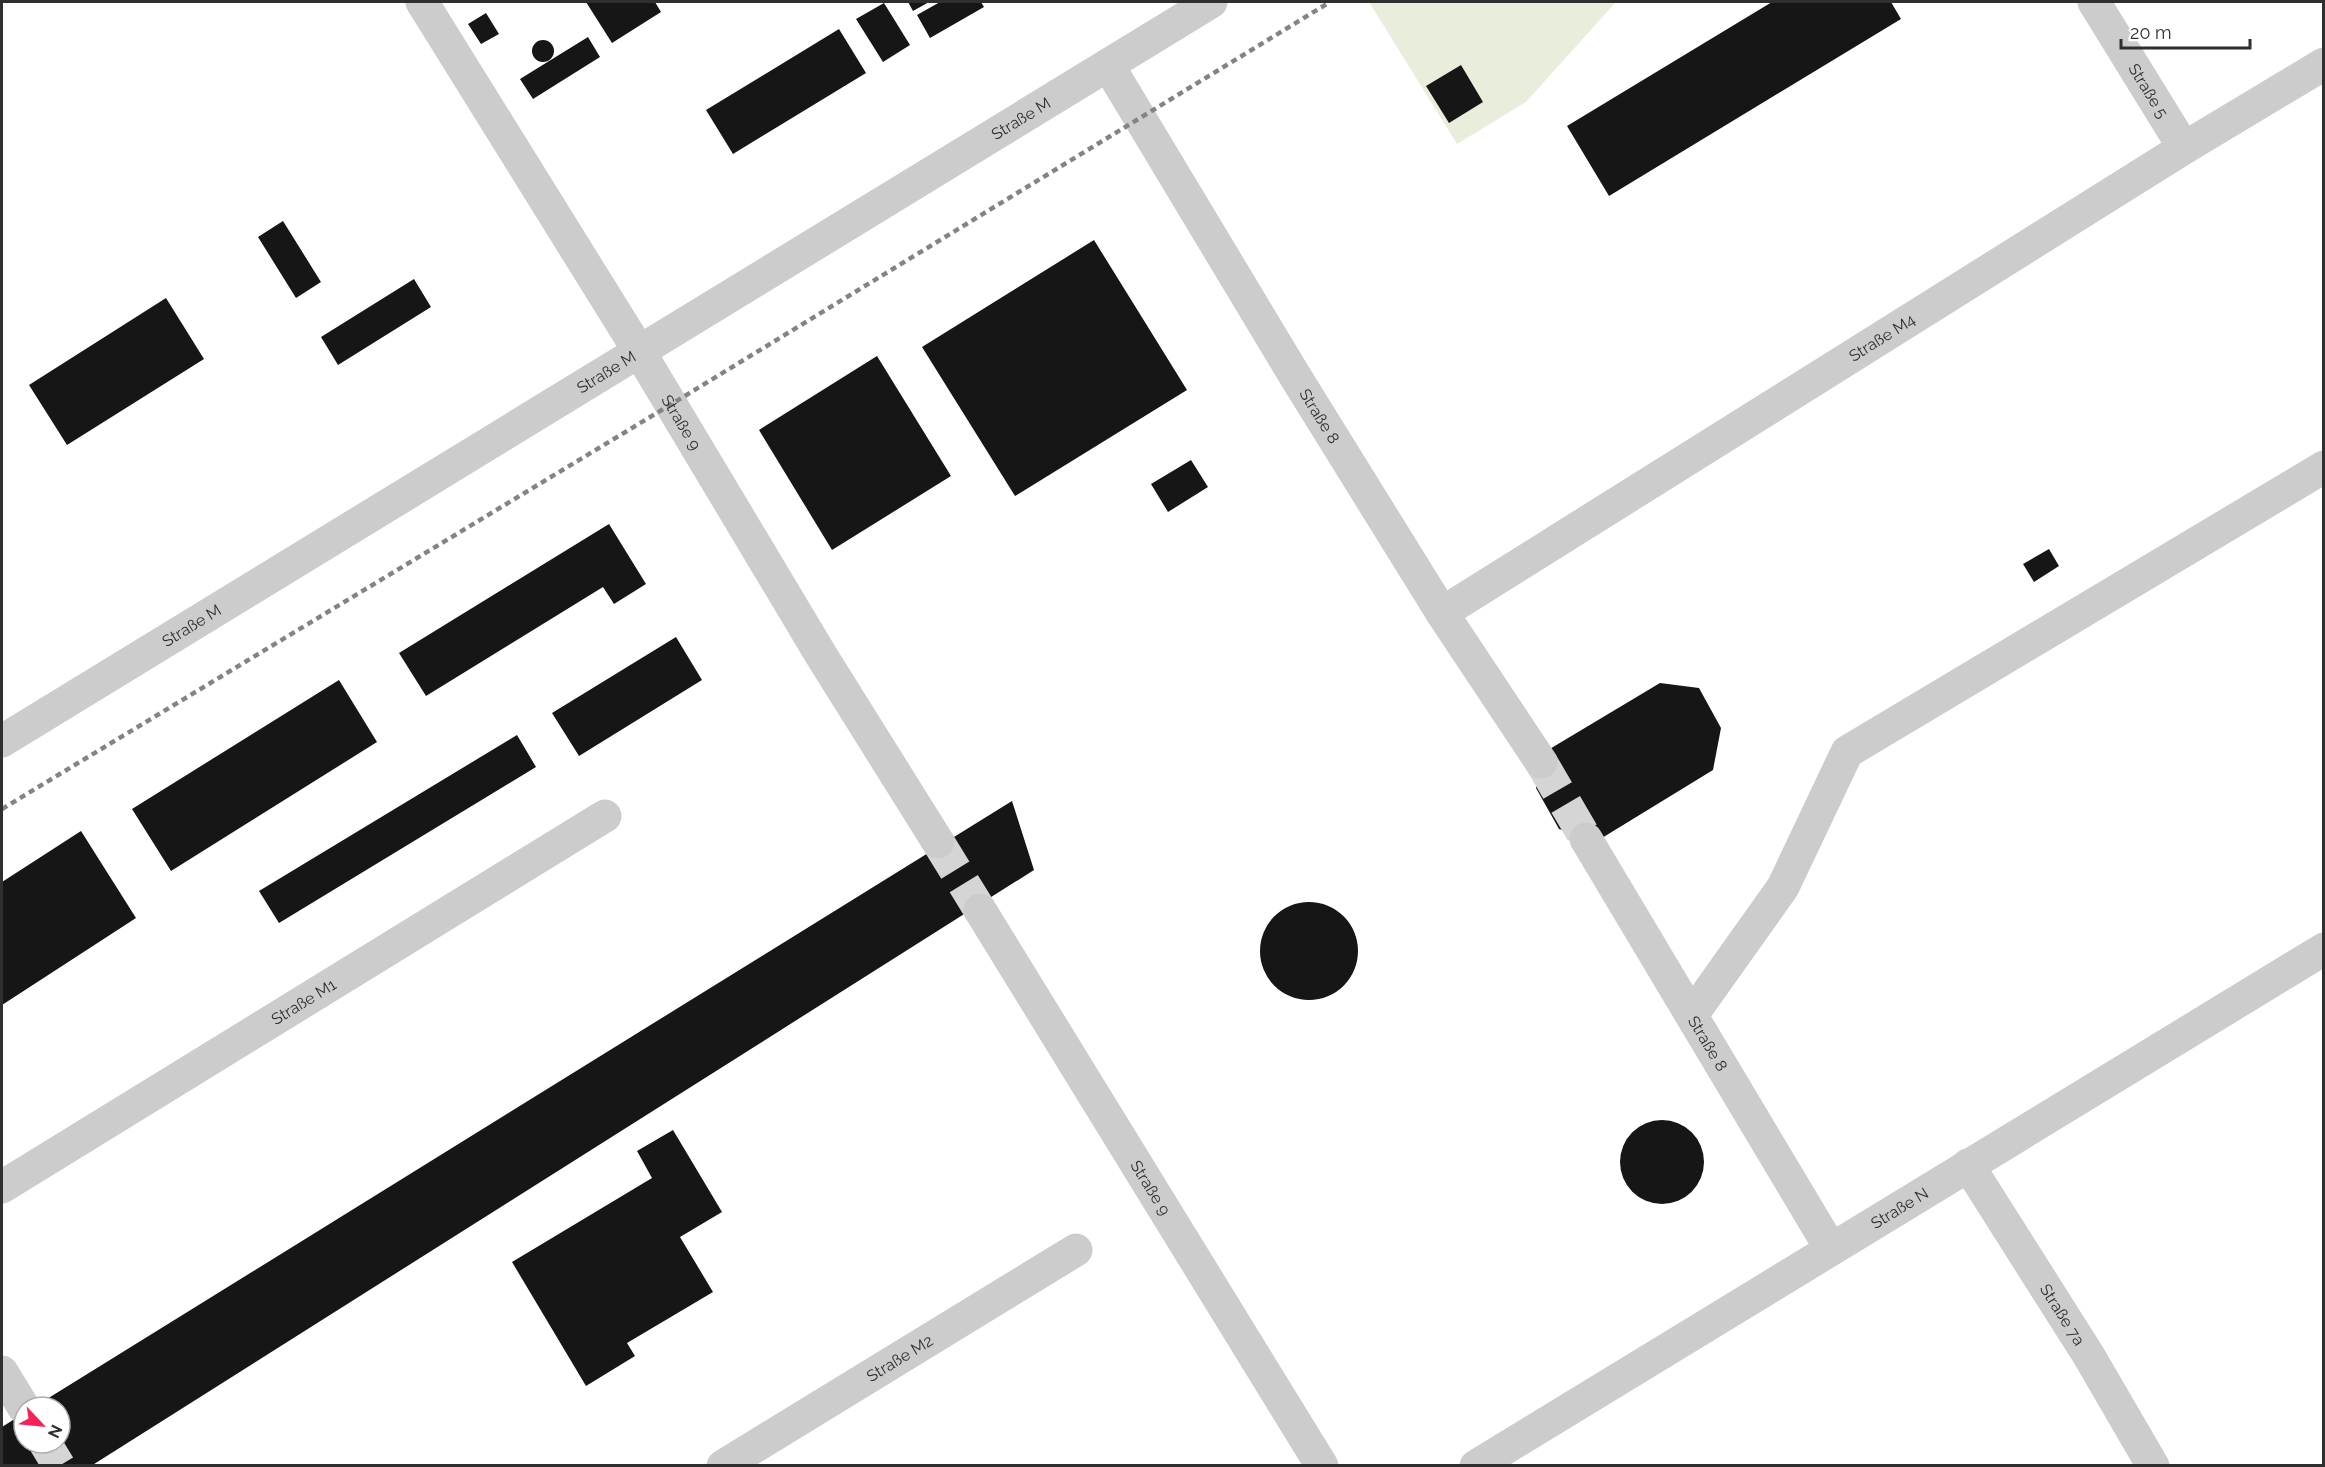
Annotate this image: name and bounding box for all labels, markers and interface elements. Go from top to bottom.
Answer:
scale bar [2121,12,2250,50]
text: 20 m [2130,22,2172,43]
street label: Straße 5 [2124,60,2172,122]
street label: Straße M [988,93,1054,144]
street label: Straße M4 [1845,310,1919,366]
street label: Straße M [573,347,639,397]
street label: Straße 8 [1295,385,1344,447]
street label: Straße 9 [657,391,705,454]
street label: Straße M [159,600,225,651]
street label: Straße M1 [268,975,340,1029]
street label: Straße 8 [1684,1012,1731,1075]
street label: Straße 9 [1126,1157,1174,1219]
street label: Straße N [1868,1183,1932,1233]
street label: Straße 7a [2036,1281,2089,1349]
street label: Straße M2 [863,1331,936,1386]
north arrow [12,1395,72,1455]
text: N [44,1422,66,1441]

